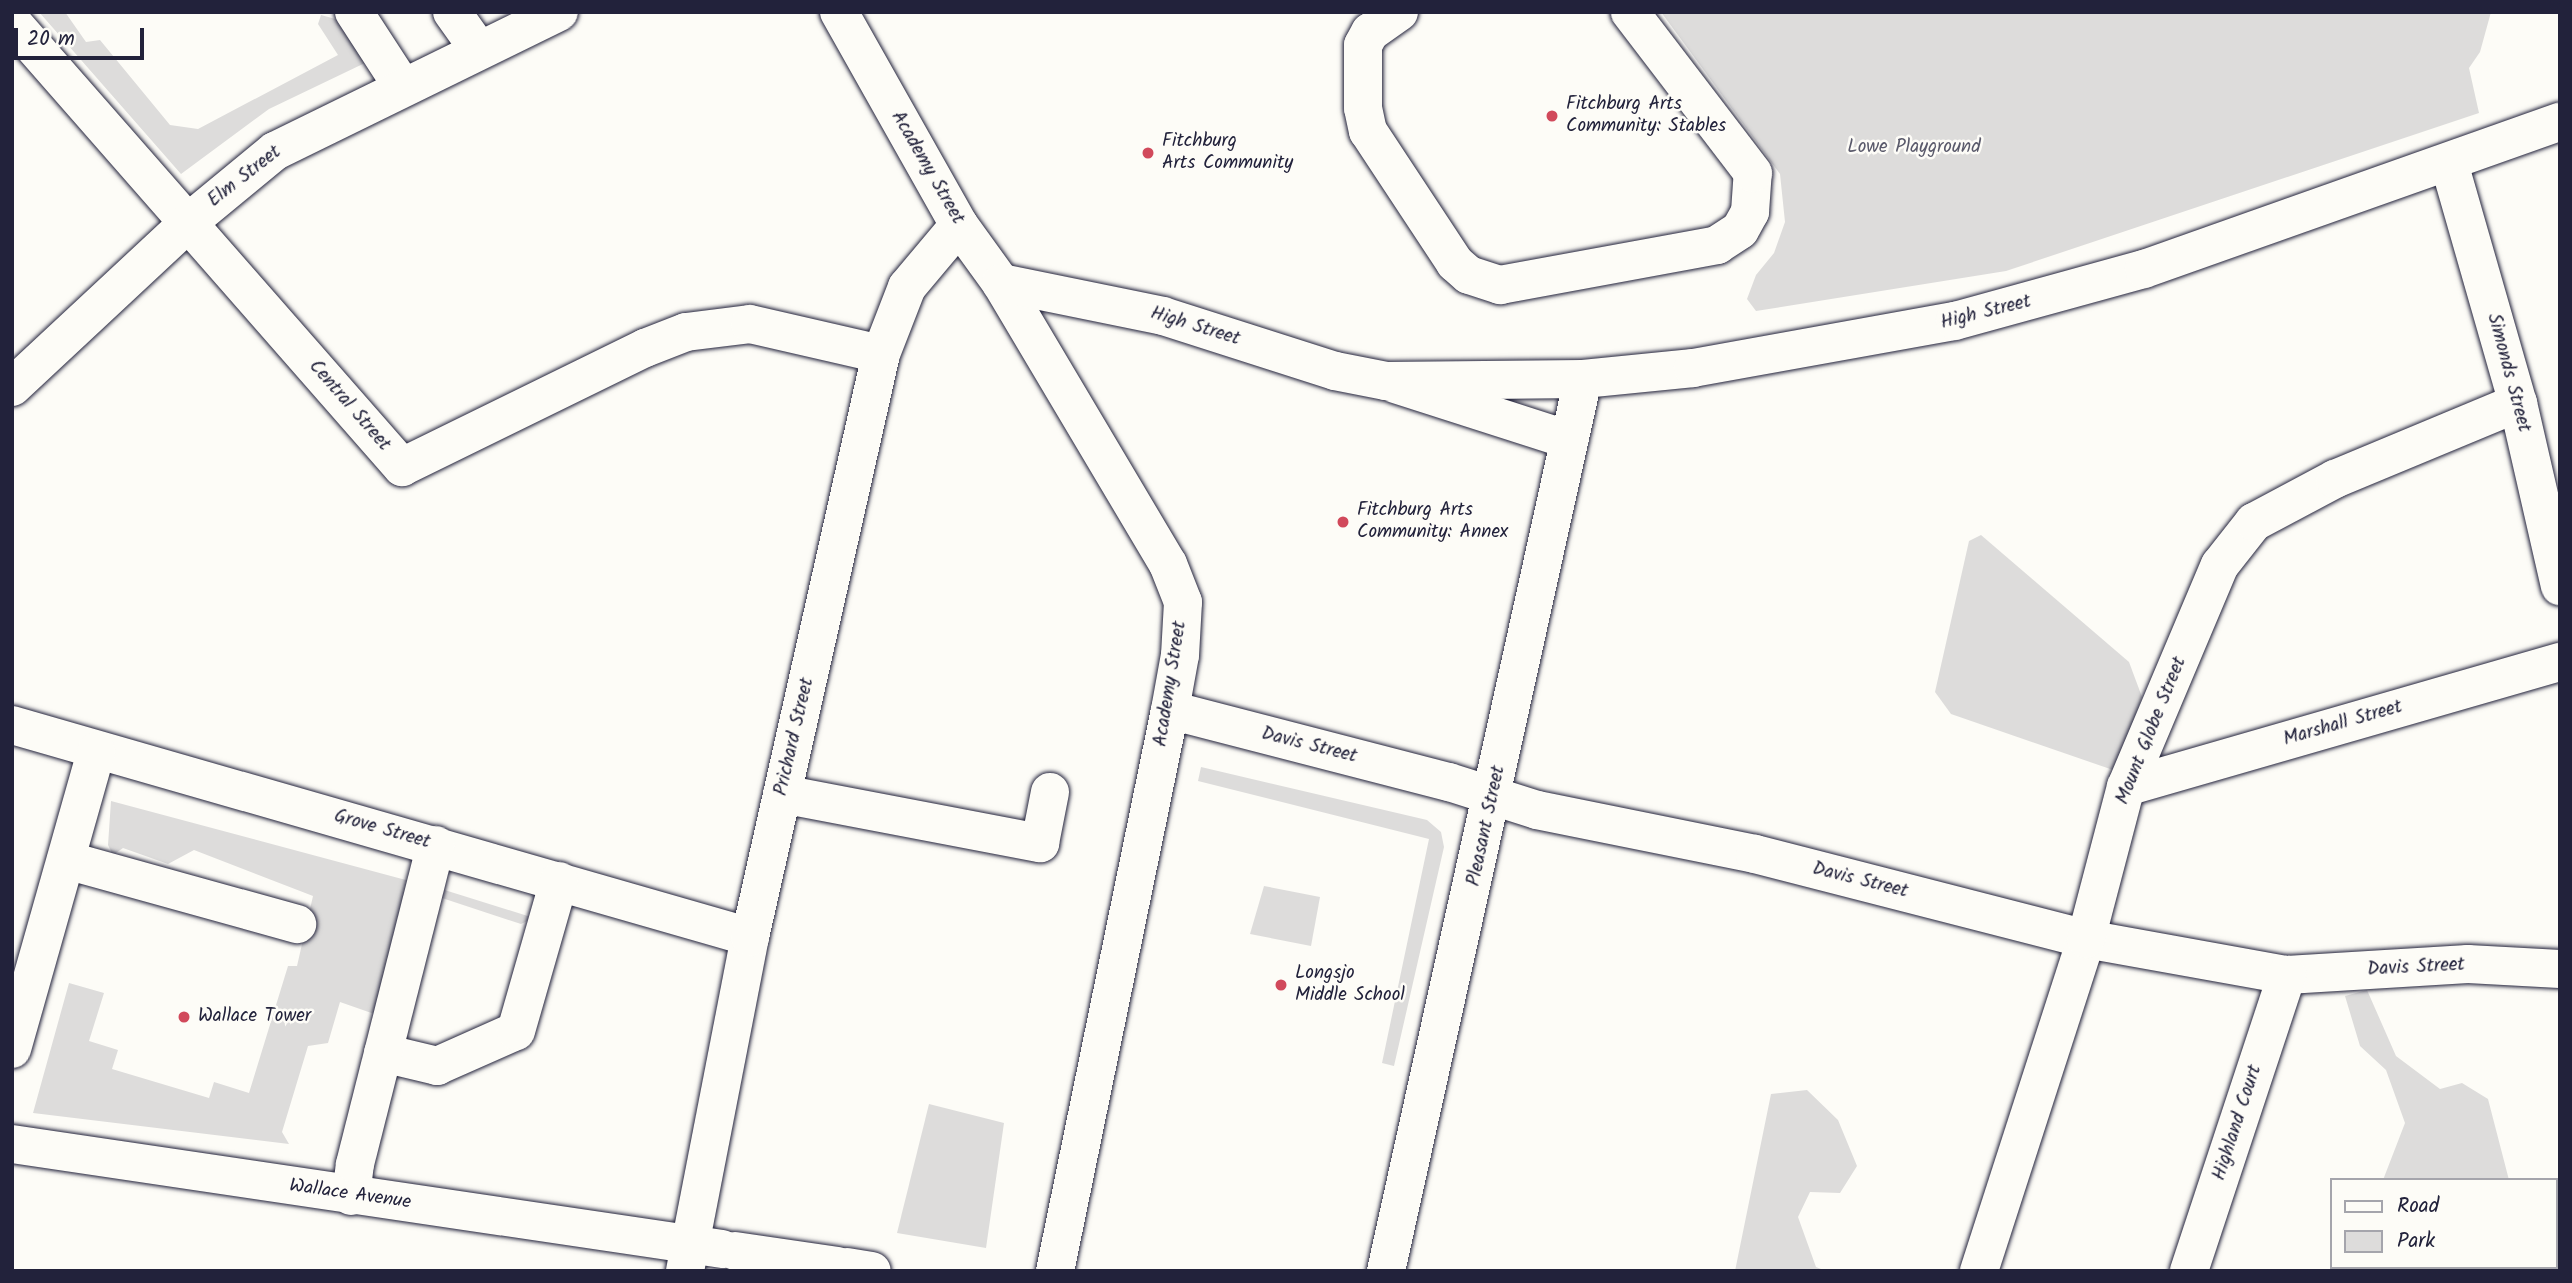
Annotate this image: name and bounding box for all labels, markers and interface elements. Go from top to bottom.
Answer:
scale bar [18,14,147,58]
text: 20 m [27,23,75,56]
place label: Fitchburg Arts Community: Stables [1566,94,1726,138]
street label: Academy Street [885,107,969,229]
marker: Fitchburg Arts Community: Stables [1544,108,1560,124]
place label: Fitchburg Arts Community [1162,131,1293,175]
park label: Lowe Playground [1847,137,1981,159]
street label: Elm Street [204,141,286,213]
marker: Fitchburg Arts Community [1140,145,1156,161]
street label: High Street [1938,291,2034,335]
street label: High Street [1148,303,1242,351]
street label: Simonds Street [2481,311,2535,435]
street label: Central Street [303,356,395,456]
place label: Fitchburg Arts Community: Annex [1357,500,1508,544]
marker: Fitchburg Arts Community: Annex [1335,514,1351,530]
street label: Academy Street [1150,620,1192,748]
street label: Mount Globe Street [2112,654,2192,808]
street label: Prichard Street [770,676,820,798]
street label: Marshall Street [2281,696,2405,752]
street label: Davis Street [1259,723,1359,769]
street label: Pleasant Street [1463,764,1511,888]
street label: Grove Street [331,805,433,855]
street label: Davis Street [1810,858,1910,904]
street label: Davis Street [2367,954,2465,982]
place label: Longsjo Middle School [1295,963,1405,1007]
marker: Longsjo Middle School [1273,977,1289,993]
place label: Wallace Tower [198,1006,311,1028]
marker: Wallace Tower [176,1009,192,1025]
street label: Highland Court [2209,1062,2267,1184]
street label: Wallace Avenue [288,1175,412,1215]
legend [2330,1178,2558,1269]
text: Road [2397,1190,2439,1223]
text: Park [2397,1225,2435,1258]

